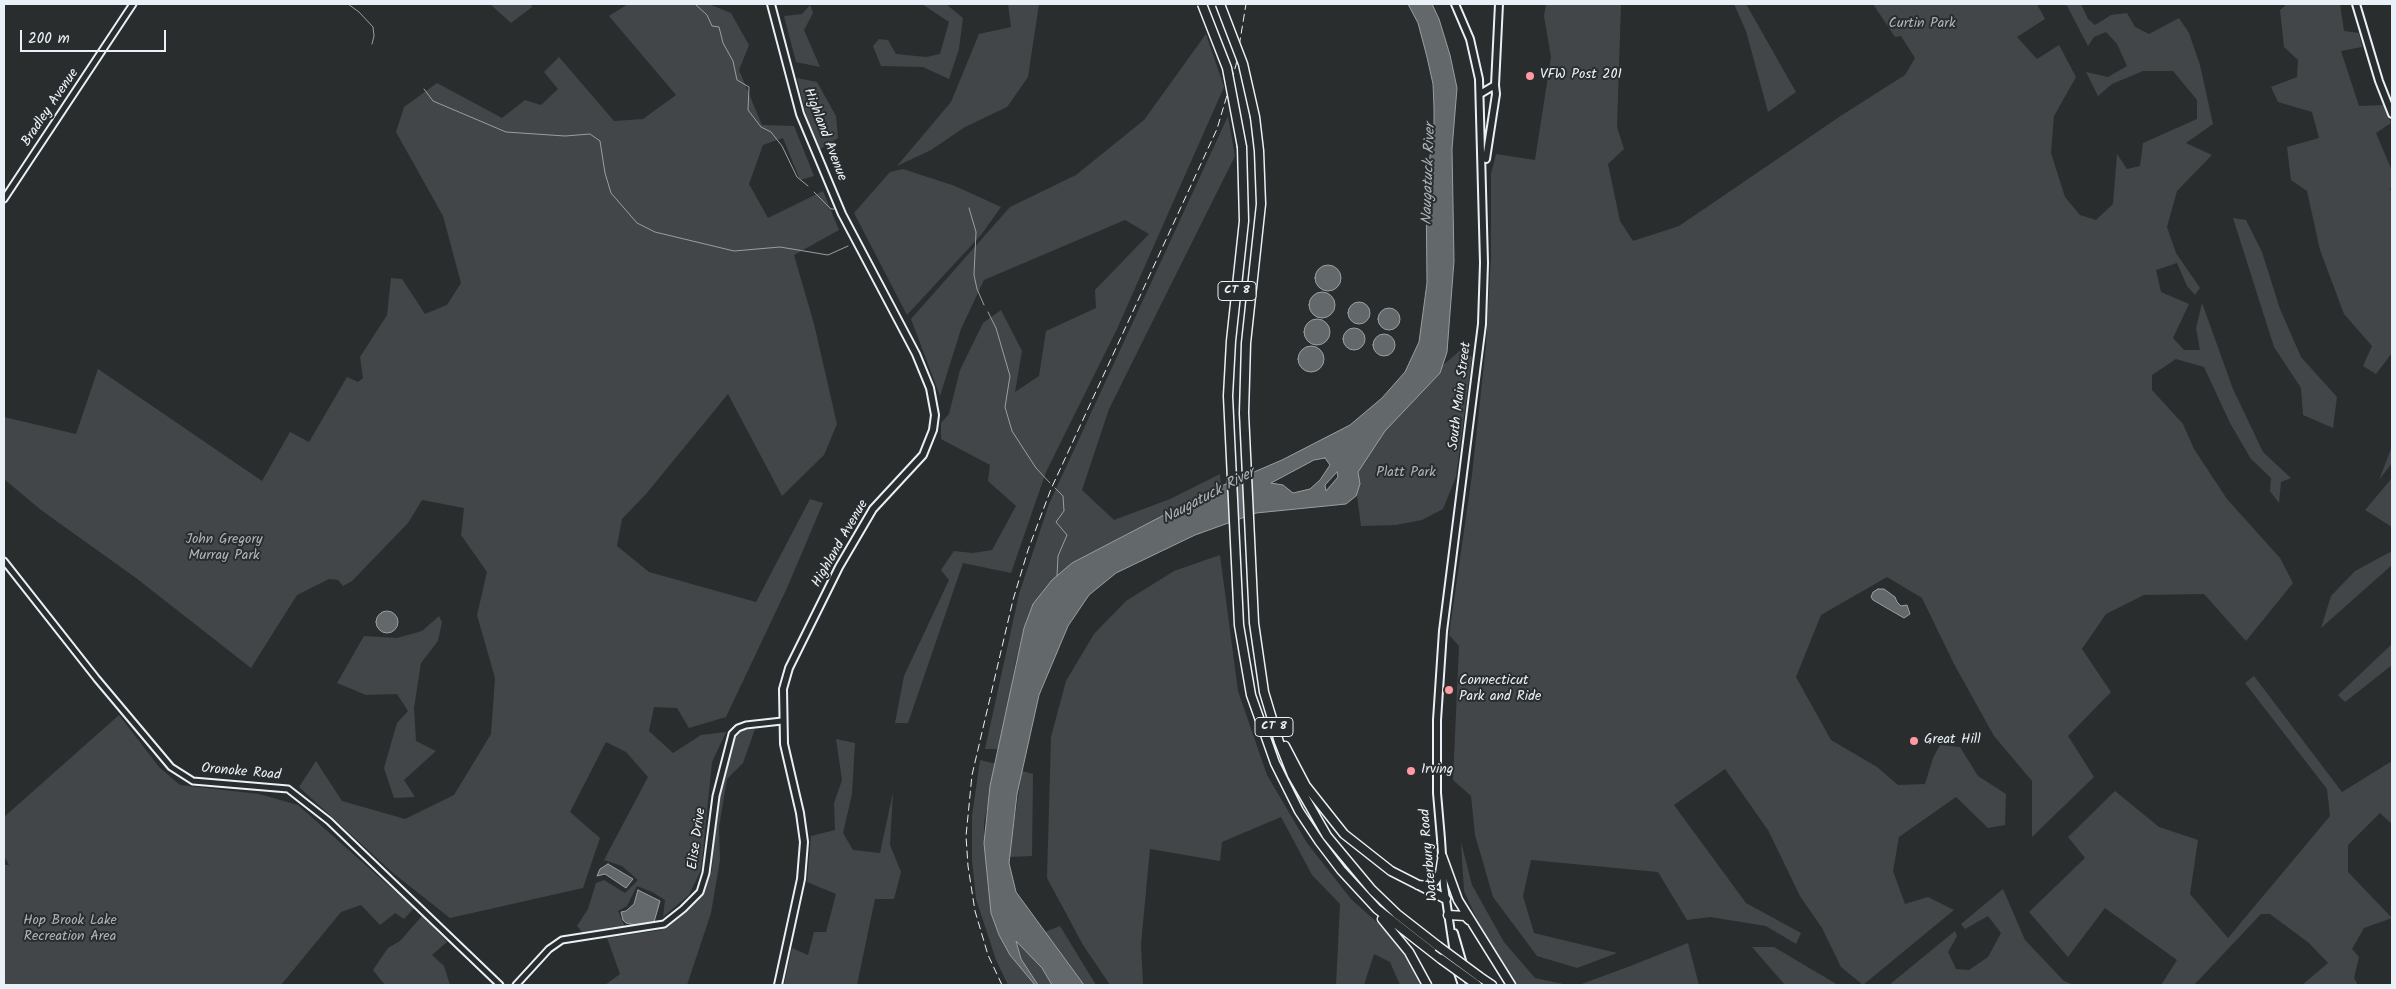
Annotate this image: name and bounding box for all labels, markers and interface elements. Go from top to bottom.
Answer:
park label: Curtin Park [1889,17,1955,33]
scale bar [22,20,169,52]
text: 200 m [28,27,70,51]
street label: Bradley Avenue [19,66,83,150]
place label: VFW Post 201 [1540,68,1622,84]
marker: VFW Post 201 [1524,70,1536,82]
street label: Highland Avenue [799,86,849,184]
water label: Naugatuck River [1419,123,1441,225]
road number: CT 8 [1218,282,1256,300]
street label: South Main Street [1446,341,1476,451]
water label: Naugatuck River [1160,465,1258,529]
park label: Platt Park [1376,466,1436,482]
street label: Highland Avenue [809,497,873,591]
park label: John Gregory Murray Park [185,533,263,566]
place label: Connecticut Park and Ride [1459,674,1541,706]
marker: Connecticut Park and Ride [1443,684,1455,696]
road number: CT 8 [1255,718,1293,736]
place label: Great Hill [1924,733,1981,749]
marker: Great Hill [1908,735,1920,747]
street label: Oronoke Road [200,761,282,785]
place label: Irving [1421,763,1453,779]
marker: Irving [1405,765,1417,777]
street label: Elise Drive [685,807,711,871]
street label: Waterbury Road [1418,808,1442,902]
park label: Hop Brook Lake Recreation Area [23,914,117,946]

